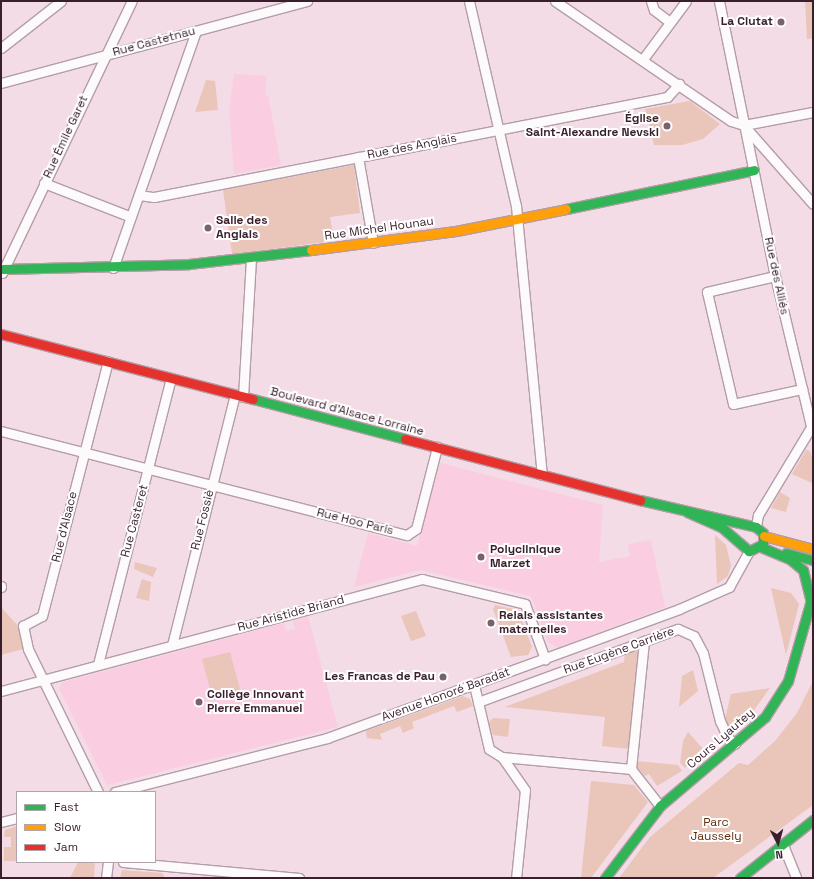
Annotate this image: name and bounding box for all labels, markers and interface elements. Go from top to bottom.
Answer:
place label: La Ciutat [721,15,773,29]
marker: La Ciutat [776,17,786,27]
street label: Rue Castetnau [111,24,197,60]
street label: Rue Émile Garet [41,93,91,181]
place label: Église Saint-Alexandre Nevski [526,112,659,140]
marker: Église Saint-Alexandre Nevski [662,121,672,131]
street label: Rue des Anglais [366,131,458,163]
place label: Salle des Anglais [216,214,267,242]
street label: Rue Michel Hounau [323,214,435,244]
marker: Salle des Anglais [203,223,213,233]
street label: Rue des Alliés [761,236,791,316]
street label: Boulevard d'Alsace Lorraine [269,385,425,439]
street label: Rue Casteret [118,483,152,559]
street label: Rue Fossiè [189,488,217,552]
street label: Rue d'Alsace [49,490,81,564]
street label: Rue Hoo Paris [315,505,395,539]
place label: Polyclinique Marzet [490,543,561,571]
marker: Polyclinique Marzet [475,551,487,563]
street label: Rue Aristide Briand [236,593,346,635]
place label: Relais assistantes maternelles [499,609,603,637]
marker: Relais assistantes maternelles [486,618,496,628]
street label: Rue Eugène Carrière [562,624,676,678]
street label: Avenue Honoré Baradat [380,665,512,725]
place label: Les Francas de Pau [325,670,435,684]
marker: Les Francas de Pau [438,672,448,682]
place label: Collège innovant Pierre Emmanuel [207,688,304,716]
marker: Collège innovant Pierre Emmanuel [194,697,204,707]
street label: Cours Lyautey [685,706,757,772]
legend [16,791,156,863]
text: Fast [54,799,79,815]
park label: Parc Jaussely [691,816,741,844]
text: Slow [54,819,81,835]
north arrow [758,823,798,863]
text: Jam [54,839,78,855]
text: N [775,848,784,862]

